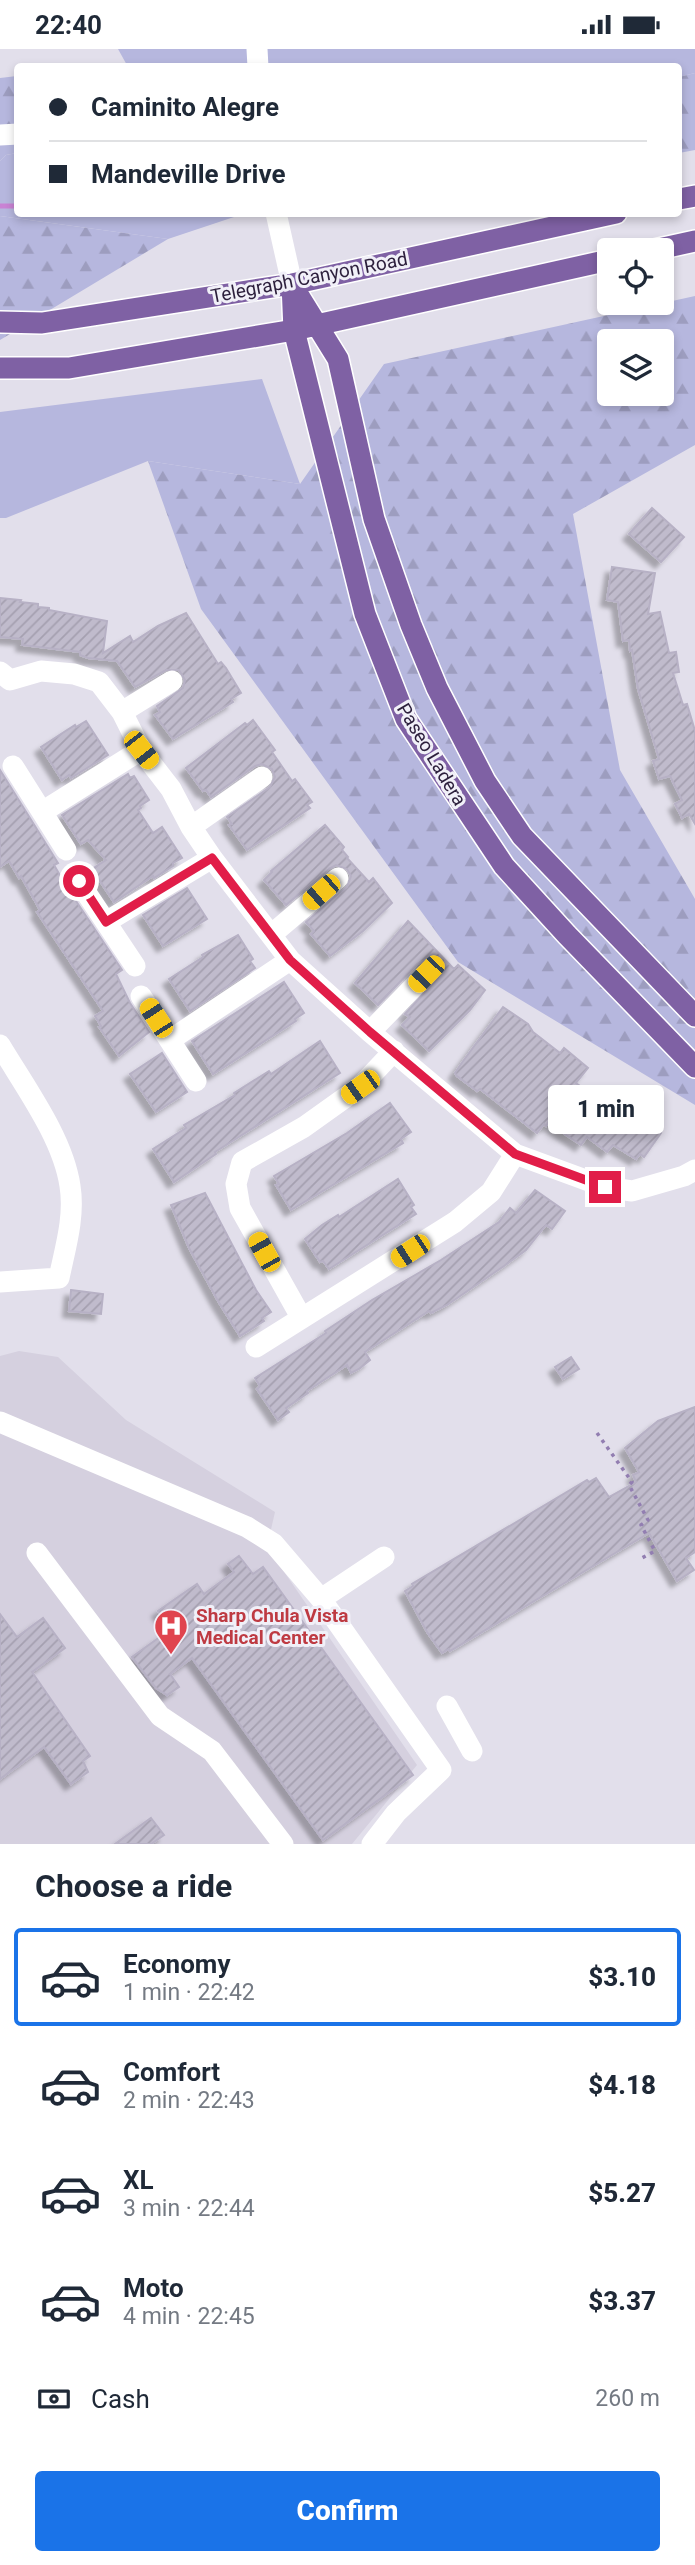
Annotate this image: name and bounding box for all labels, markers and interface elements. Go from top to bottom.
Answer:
text: 22:40 [35,10,102,40]
text: Caminito Alegre [91,92,279,122]
text: Mandeville Drive [91,159,285,189]
map controls [597,238,674,406]
button: locate [597,238,674,315]
street label: Telegraph Canyon Road [209,247,409,308]
button: layers [597,329,674,406]
street label: Paseo Ladera [392,699,471,810]
car [120,727,163,773]
route start [63,865,95,897]
car [299,870,344,914]
car [404,952,449,996]
car [136,995,177,1041]
car [337,1066,384,1108]
callout: 1 min [547,1085,663,1135]
text: 1 min [577,1096,635,1123]
route end [589,1171,621,1203]
car [245,1229,284,1275]
car [387,1231,434,1271]
place label: Sharp Chula Vista Medical Center [196,1604,348,1649]
hospital icon: Sharp Chula Vista Medical Center [152,1607,190,1656]
text: Choose a ride [35,1867,232,1905]
icon: car [39,1946,102,2009]
text: Economy [123,1949,230,1979]
text: $3.10 [588,1962,656,1992]
text: 1 min · 22:42 [123,1979,255,2006]
icon: car [39,2054,102,2117]
text: Comfort [123,2057,220,2087]
text: $4.18 [588,2070,656,2100]
text: 2 min · 22:43 [123,2087,255,2114]
icon: car [39,2162,102,2225]
text: XL [123,2165,154,2195]
text: $5.27 [588,2178,656,2208]
text: 3 min · 22:44 [123,2195,255,2222]
icon: car [39,2270,102,2333]
text: Moto [123,2273,184,2303]
text: $3.37 [588,2286,656,2316]
text: 4 min · 22:45 [123,2303,255,2330]
icon: cash [35,2380,73,2418]
text: Cash [91,2384,150,2414]
text: 260 m [595,2385,660,2412]
button: Confirm [35,2471,660,2551]

